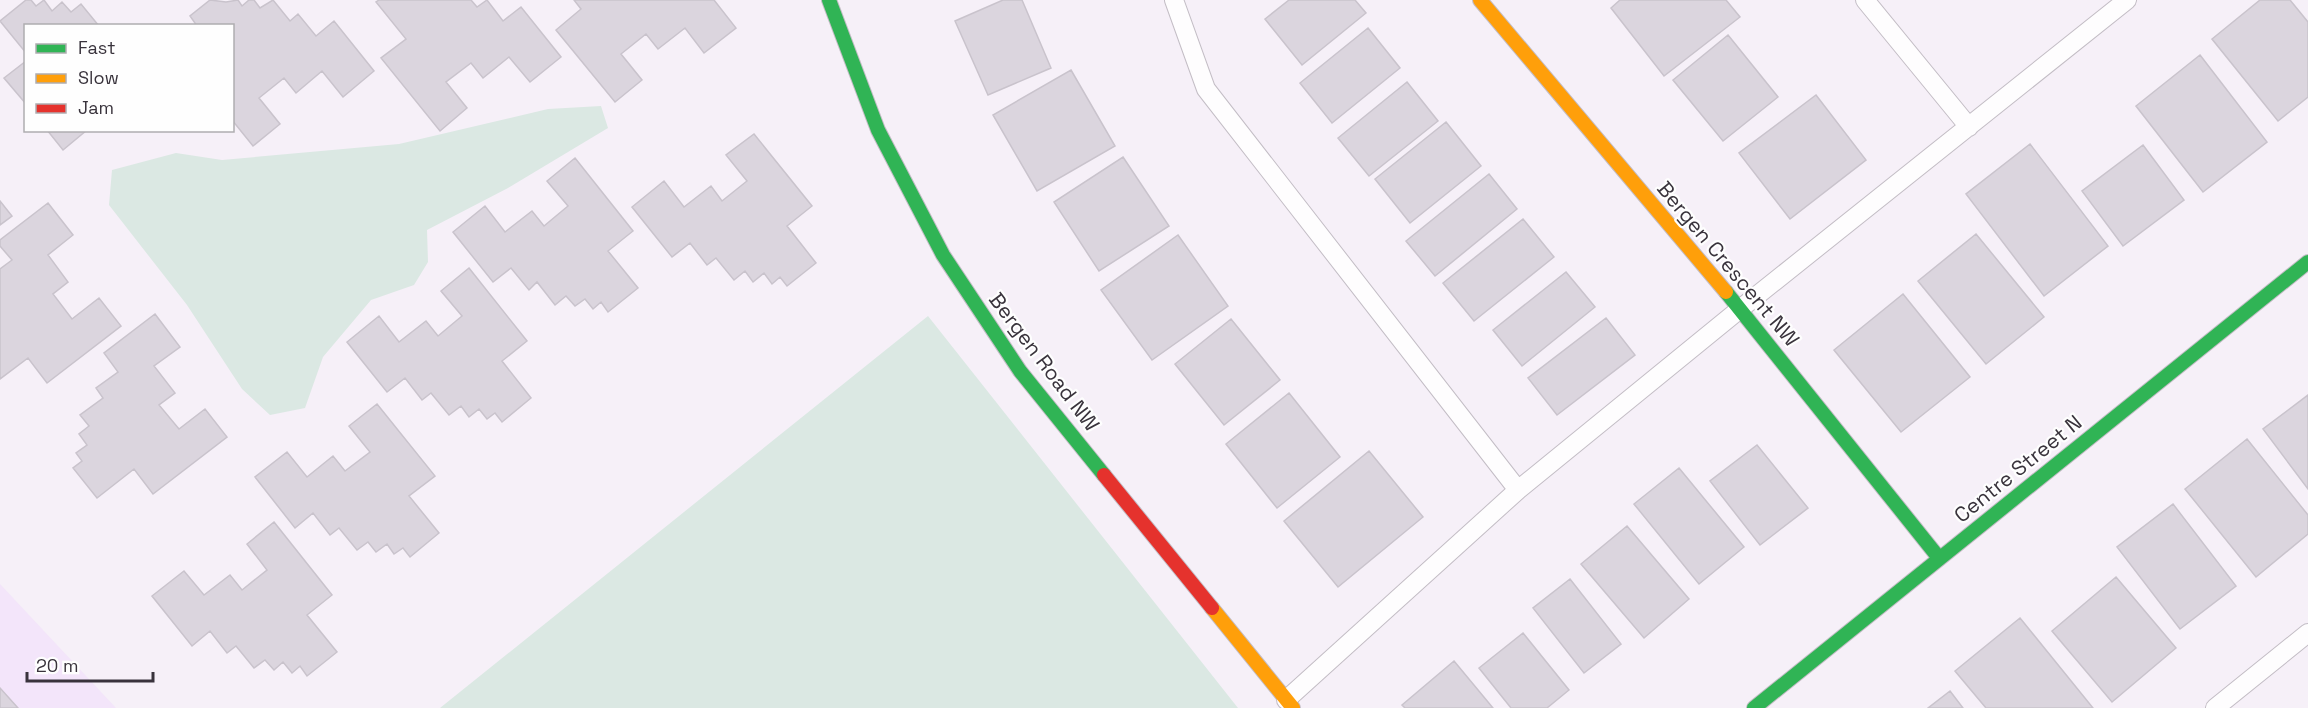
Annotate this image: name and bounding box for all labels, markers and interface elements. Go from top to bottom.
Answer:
legend [24,24,234,132]
text: Fast [78,36,115,59]
text: Slow [78,66,119,89]
text: Jam [78,96,114,119]
street label: Bergen Crescent NW [1651,176,1805,352]
street label: Bergen Road NW [983,287,1106,437]
street label: Centre Street N [1948,409,2087,529]
scale bar [27,645,153,683]
text: 20 m [36,654,79,677]

